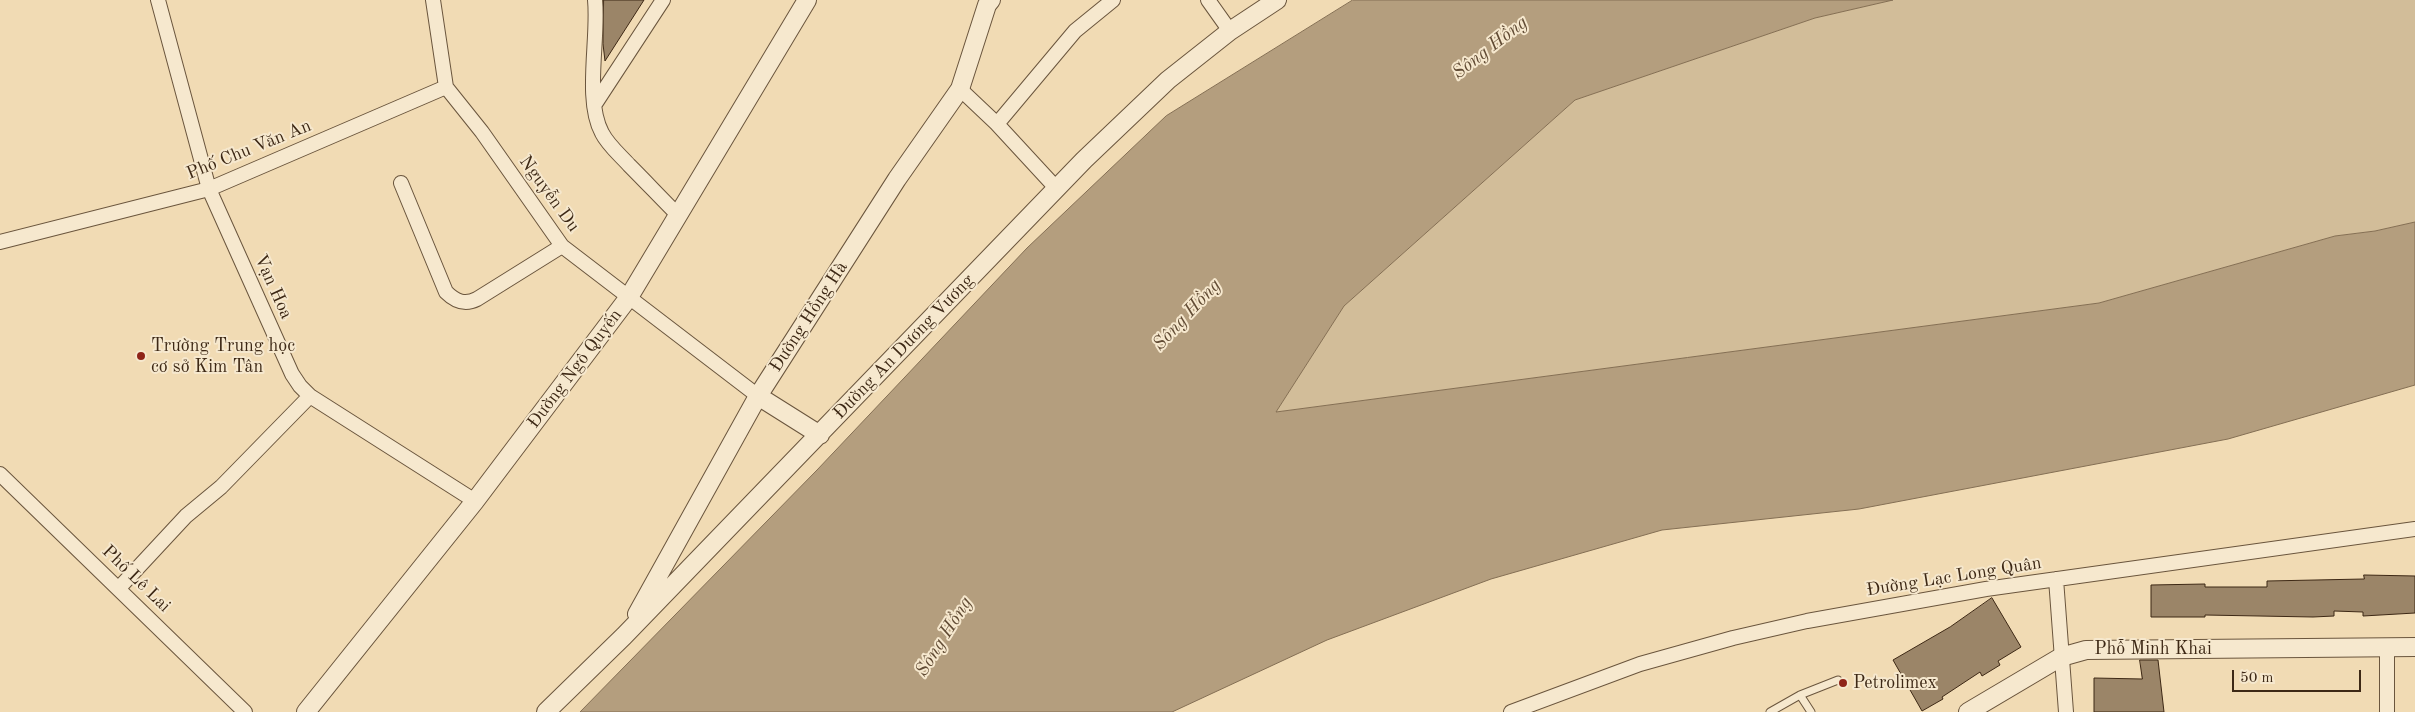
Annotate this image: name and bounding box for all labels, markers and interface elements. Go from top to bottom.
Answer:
water label: Sông Hồng [1448,11,1532,85]
street label: Phố Chu Văn An [184,115,314,185]
street label: Nguyễn Du [514,152,584,236]
street label: Vạn Hoa [249,251,297,323]
street label: Đường Hồng Hà [765,258,853,376]
street label: Đường An Dương Vương [829,270,979,424]
water label: Sông Hồng [1148,274,1226,356]
street label: Đường Ngô Quyến [523,305,627,433]
place label: Trường Trung học cơ sở Kim Tân [151,335,295,378]
marker: Trường Trung học cơ sở Kim Tân [135,350,147,362]
street label: Phố Lê Lai [97,541,175,617]
street label: Đường Lạc Long Quân [1865,552,2043,602]
water label: Sông Hồng [911,593,977,681]
street label: Phỗ Minh Khai [2094,638,2212,660]
scale bar [2235,660,2364,692]
text: 50 m [2240,671,2274,686]
place label: Petrolimex [1853,672,1937,694]
marker: Petrolimex [1837,677,1849,689]

